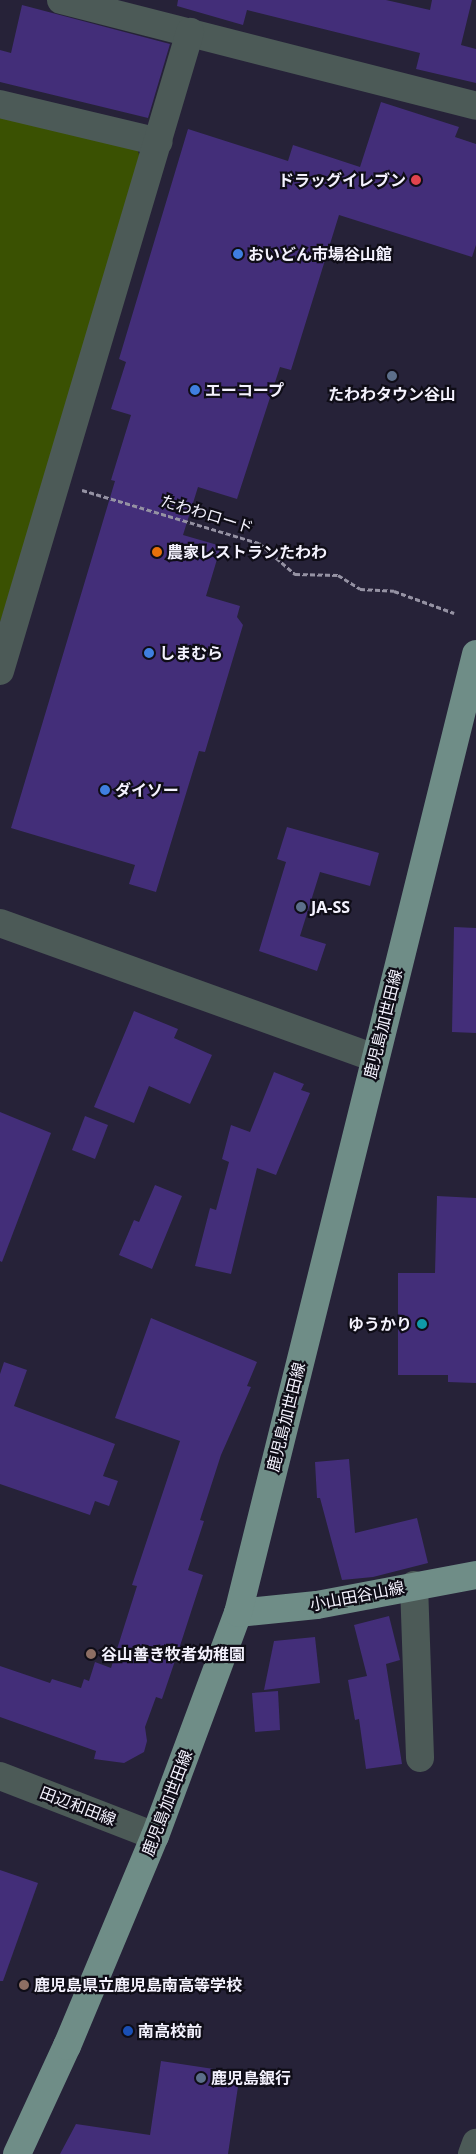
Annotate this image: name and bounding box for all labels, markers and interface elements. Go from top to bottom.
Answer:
place label: ドラッグイレブン [278,170,406,190]
marker: ドラッグイレブン [410,174,422,186]
place label: おいどん市場谷山館 [248,244,392,264]
marker: おいどん市場谷山館 [232,248,244,260]
marker: たわわタウン谷山 [386,370,398,382]
place label: エーコープ [205,380,285,400]
marker: エーコープ [189,384,201,396]
place label: たわわタウン谷山 [328,384,456,404]
street label: たわわロード [158,491,256,537]
place label: 農家レストランたわわ [167,542,327,562]
marker: 農家レストランたわわ [151,546,163,558]
place label: しまむら [159,643,223,663]
marker: しまむら [143,647,155,659]
place label: ダイソー [115,780,179,800]
marker: ダイソー [99,784,111,796]
place label: JA-SS [311,897,350,917]
marker: JA-SS [295,901,307,913]
street label: 鹿児島加世田線 [360,967,406,1081]
place label: ゆうかり [348,1314,412,1334]
marker: ゆうかり [416,1318,428,1330]
street label: 鹿児島加世田線 [263,1360,309,1474]
street label: 小山田谷山線 [308,1577,406,1615]
place label: 谷山善き牧者幼稚園 [101,1644,245,1664]
marker: 谷山善き牧者幼稚園 [85,1648,97,1660]
street label: 鹿児島加世田線 [138,1747,196,1859]
street label: 田辺和田線 [37,1783,119,1829]
place label: 鹿児島県立鹿児島南高等学校 [34,1975,242,1995]
marker: 鹿児島県立鹿児島南高等学校 [18,1979,30,1991]
place label: 南高校前 [138,2021,202,2041]
marker: 南高校前 [122,2025,134,2037]
place label: 鹿児島銀行 [211,2068,291,2088]
marker: 鹿児島銀行 [195,2072,207,2084]

